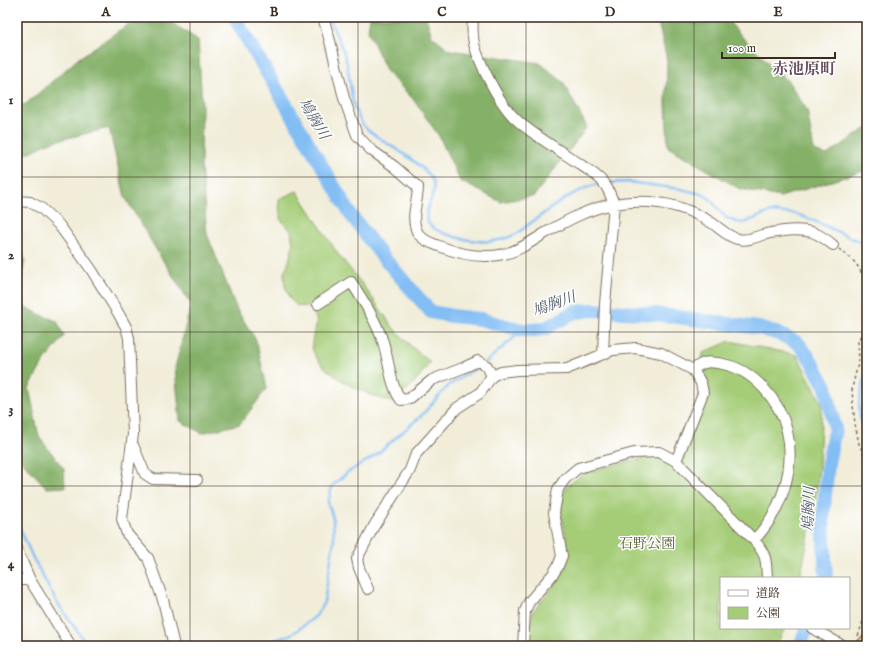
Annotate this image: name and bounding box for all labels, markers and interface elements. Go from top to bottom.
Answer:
text: A [101,4,112,21]
text: B [270,4,279,21]
text: C [437,4,447,21]
text: D [605,4,616,21]
text: E [773,4,783,21]
scale bar [722,34,835,60]
text: 100 m [728,41,756,56]
district label: 赤池原町 [772,60,836,80]
text: 1 [9,92,14,109]
water label: 鳩胸川 [294,95,335,145]
text: 2 [8,247,14,264]
water label: 鳩胸川 [530,287,580,321]
text: 3 [9,401,14,418]
water label: 鳩胸川 [799,484,819,532]
park label: 石野公園 [619,535,675,553]
text: 4 [8,556,15,573]
legend [720,577,850,629]
text: 道路 [756,586,780,601]
text: 公園 [756,606,780,621]

